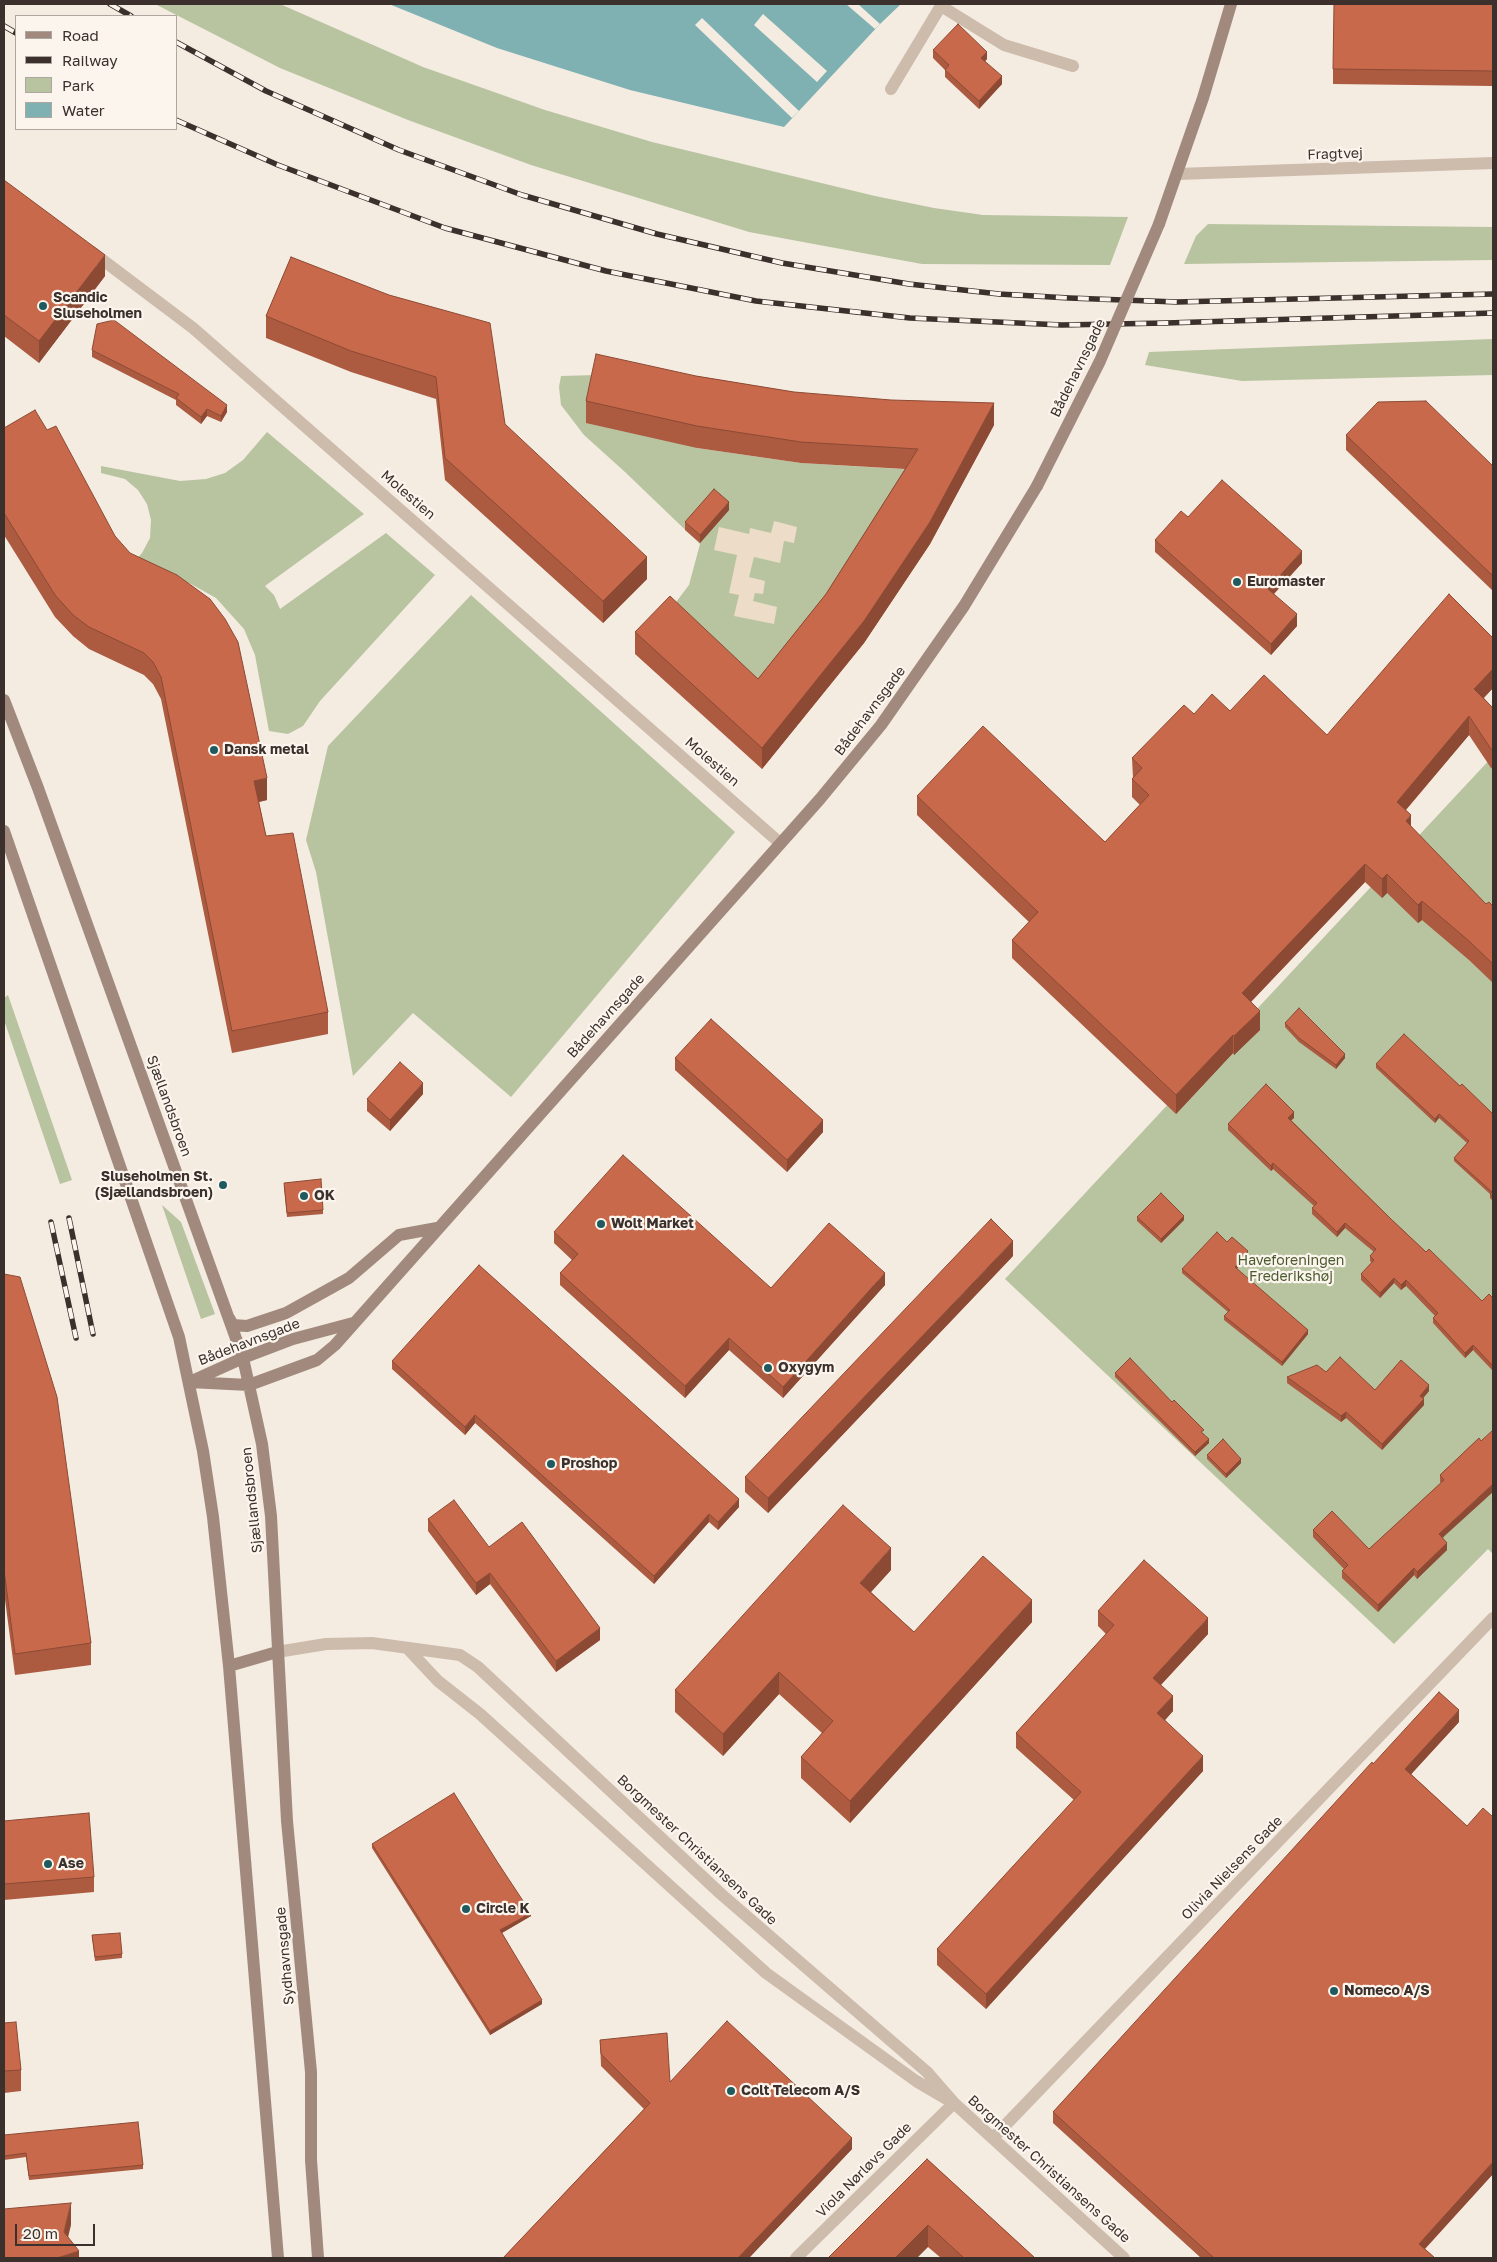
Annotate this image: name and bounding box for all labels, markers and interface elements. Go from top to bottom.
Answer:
legend [15,15,178,130]
text: Road [62,26,99,44]
text: Railway [62,51,118,69]
text: Park [62,76,94,94]
text: Water [62,101,105,119]
street label: Fragtvej [1307,145,1363,163]
place label: Scandic Sluseholmen [53,290,142,322]
marker: Scandic Sluseholmen [37,300,49,312]
street label: Bådehavnsgade [1047,316,1109,420]
street label: Molestien [377,467,439,523]
place label: Euromaster [1247,574,1325,590]
marker: Euromaster [1231,576,1243,588]
street label: Bådehavnsgade [831,663,909,759]
street label: Molestien [681,734,743,790]
place label: Dansk metal [224,742,309,758]
marker: Dansk metal [208,744,220,756]
street label: Bådehavnsgade [564,970,648,1062]
street label: Sjællandsbroen [143,1053,195,1159]
place label: Sluseholmen St. (Sjællandsbroen) [95,1169,213,1202]
marker: Sluseholmen St. (Sjællandsbroen) [217,1179,229,1191]
place label: OK [314,1188,335,1204]
marker: OK [298,1190,310,1202]
place label: Wolt Market [611,1216,694,1232]
marker: Wolt Market [595,1218,607,1230]
park label: Haveforeningen Frederikshøj [1238,1253,1344,1285]
street label: Bådehavnsgade [196,1315,302,1369]
place label: Oxygym [778,1360,834,1376]
marker: Oxygym [762,1362,774,1374]
street label: Sjællandsbroen [238,1446,266,1554]
place label: Proshop [561,1456,617,1472]
marker: Proshop [545,1458,557,1470]
street label: Borgmester Christiansens Gade [614,1771,780,1929]
street label: Olivia Nielsens Gade [1178,1812,1286,1924]
place label: Ase [58,1856,84,1872]
marker: Ase [42,1858,54,1870]
place label: Circle K [476,1901,530,1917]
marker: Circle K [460,1903,472,1915]
street label: Sydhavnsgade [272,1906,298,2006]
place label: Nomeco A/S [1344,1983,1430,1999]
marker: Nomeco A/S [1328,1985,1340,1997]
place label: Colt Telecom A/S [741,2083,860,2099]
marker: Colt Telecom A/S [725,2085,737,2097]
street label: Borgmester Christiansens Gade [964,2092,1134,2246]
street label: Viola Nørløvs Gade [813,2119,915,2221]
scale bar [18,2214,98,2246]
text: 20 m [23,2224,58,2242]

